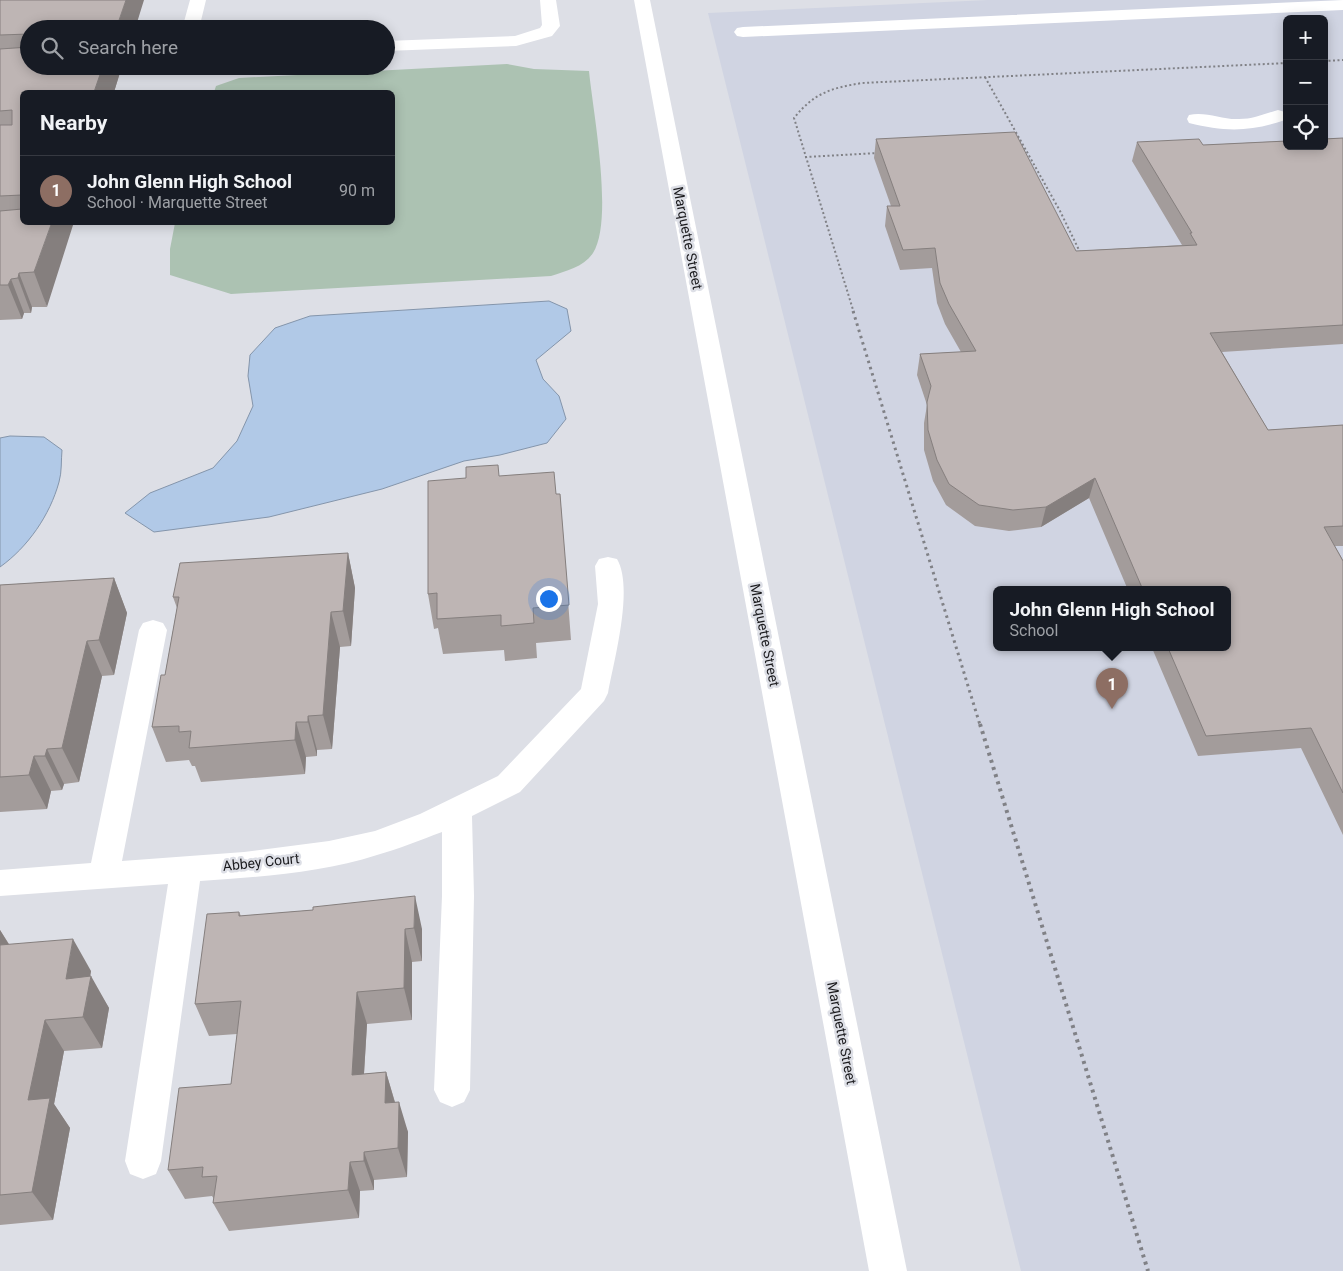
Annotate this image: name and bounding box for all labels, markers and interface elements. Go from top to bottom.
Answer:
map controls [1283,15,1328,150]
button: + [1283,15,1328,60]
search box [20,20,395,75]
icon: search [38,34,66,62]
text: Search here [78,36,178,59]
button: − [1283,60,1328,105]
button: locate [1283,105,1328,150]
text: Nearby [40,111,107,135]
text: John Glenn High School [87,170,292,193]
text: 1 [51,181,61,200]
text: 90 m [339,181,375,200]
street label: Marquette Street [670,185,706,291]
text: School · Marquette Street [87,193,267,212]
street label: Marquette Street [747,582,783,688]
your location [536,586,562,612]
popup [993,586,1231,651]
text: John Glenn High School [1010,598,1215,621]
text: School [1010,621,1058,640]
pin: 1 [1096,668,1128,709]
street label: Abbey Court [222,850,300,874]
street label: Marquette Street [824,980,860,1086]

